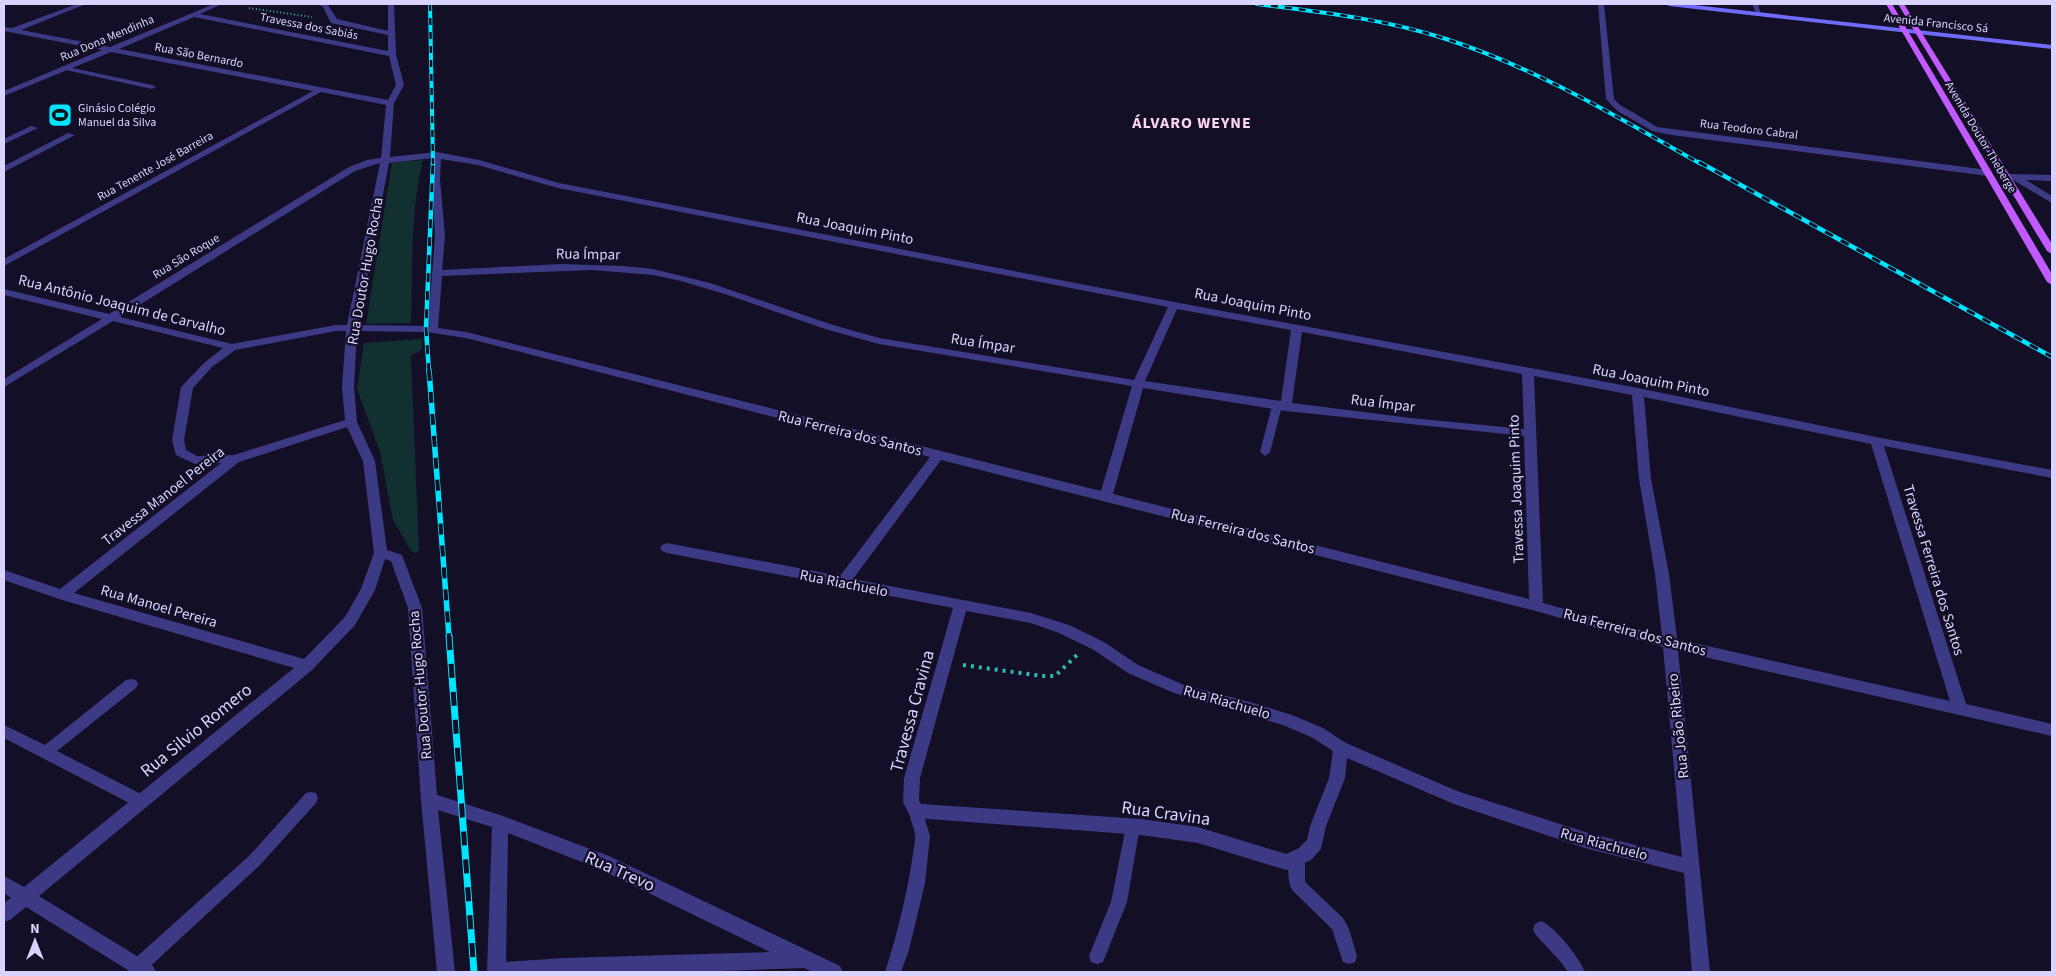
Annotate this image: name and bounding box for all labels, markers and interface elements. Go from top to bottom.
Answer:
street label: Travessa dos Sabiás [258,9,359,44]
street label: Avenida Francisco Sá [1883,10,1989,37]
street label: Rua Dona Mendinha [58,11,157,66]
street label: Rua São Bernardo [153,39,245,72]
street label: Avenida Doutor Theberge [1940,78,2021,196]
place label: Ginásio Colégio Manuel da Silva [78,100,156,131]
sports icon: Ginásio Colégio Manuel da Silva [47,102,73,128]
district label: ÁLVARO WEYNE [1131,112,1252,134]
street label: Rua Teodoro Cabral [1699,115,1799,144]
street label: Rua Tenente José Barreira [94,127,216,206]
street label: Rua Doutor Hugo Rocha [342,196,389,347]
street label: Rua Joaquim Pinto [795,207,915,250]
street label: Rua São Roque [150,230,223,283]
street label: Rua Ímpar [556,243,621,266]
street label: Rua Antônio Joaquim de Carvalho [16,270,228,341]
street label: Rua Joaquim Pinto [1193,283,1313,326]
street label: Rua Ímpar [949,328,1017,359]
street label: Rua Joaquim Pinto [1591,359,1711,402]
street label: Rua Ímpar [1350,389,1417,418]
street label: Rua Ferreira dos Santos [776,405,924,462]
street label: Travessa Joaquim Pinto [1503,414,1530,564]
street label: Travessa Manoel Pereira [98,442,229,551]
street label: Travessa Ferreira dos Santos [1898,482,1970,658]
street label: Rua Ferreira dos Santos [1169,503,1317,560]
street label: Rua Riachuelo [798,565,890,602]
street label: Rua Manoel Pereira [98,580,220,633]
street label: Rua Ferreira dos Santos [1561,603,1709,662]
street label: Rua Doutor Hugo Rocha [404,610,437,760]
street label: Travessa Cravina [884,647,941,775]
street label: Rua João Ribeiro [1663,672,1694,780]
street label: Rua Silvio Romero [135,678,257,783]
street label: Rua Riachuelo [1181,680,1273,725]
street label: Rua Cravina [1120,795,1212,832]
street label: Rua Riachuelo [1558,823,1650,866]
street label: Rua Trevo [581,845,659,898]
north arrow [10,916,60,966]
text: N [30,919,40,939]

